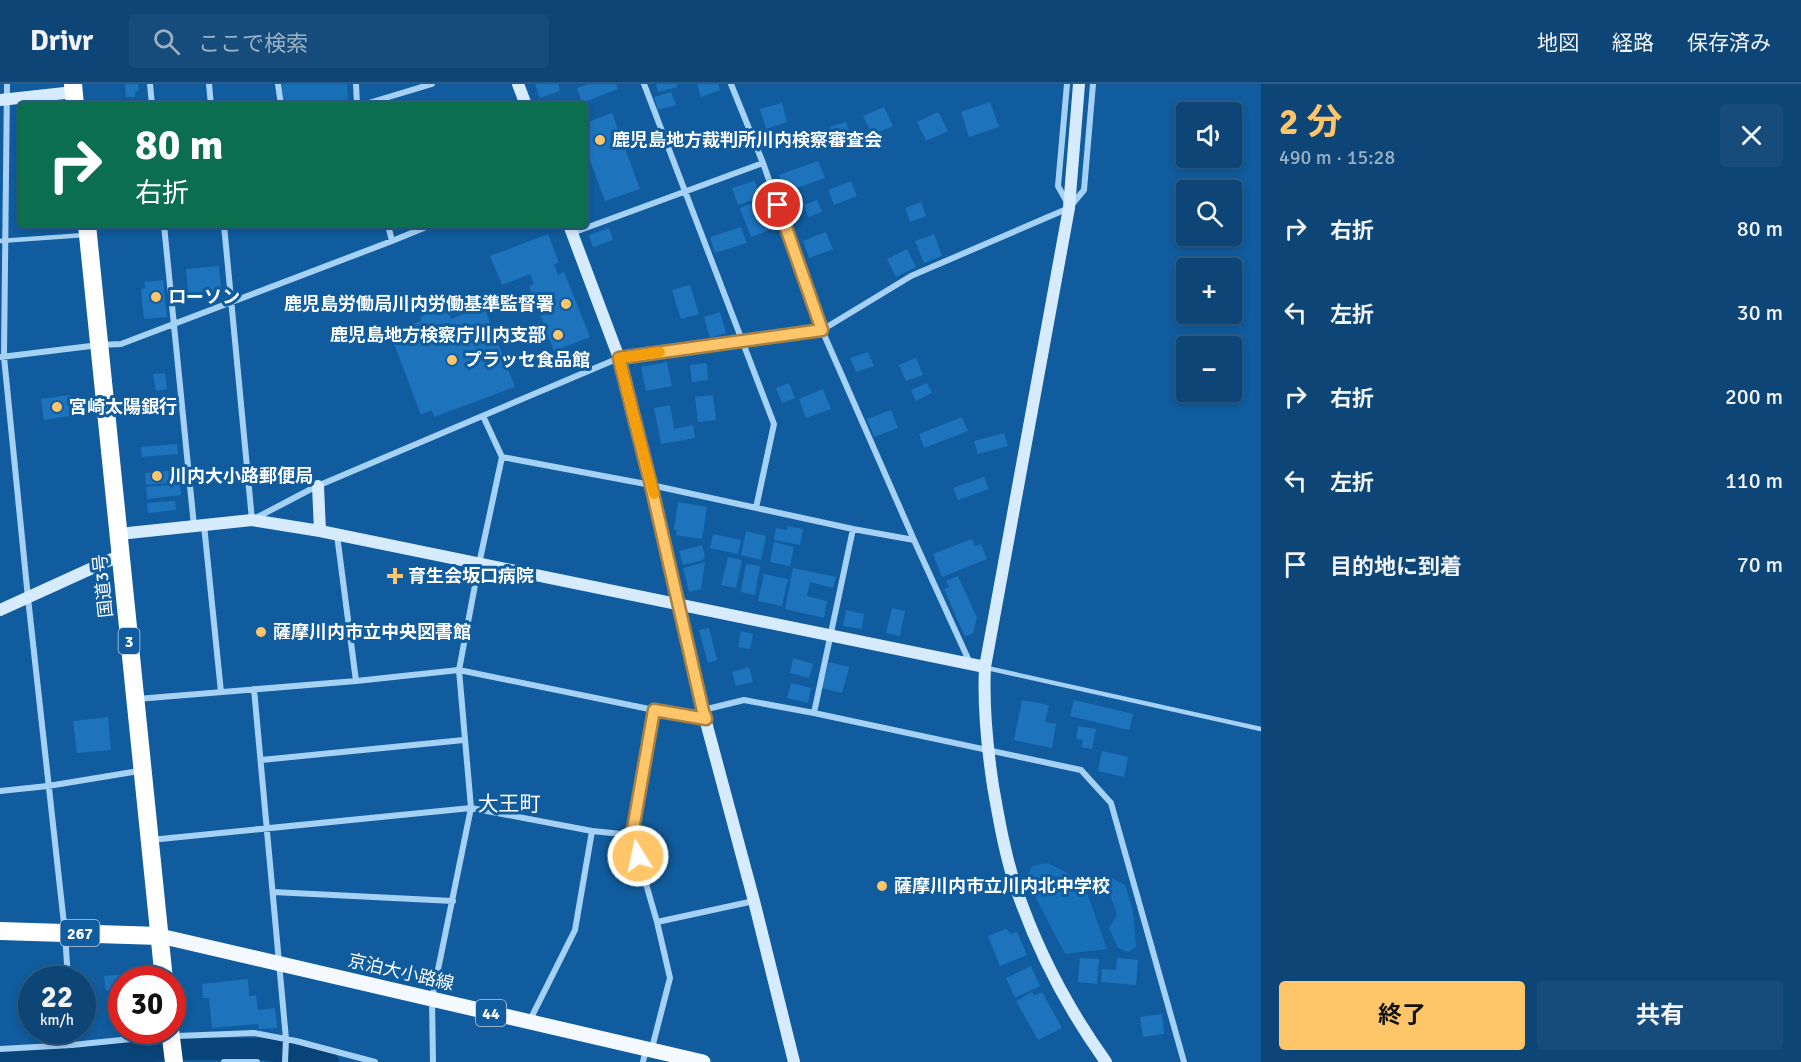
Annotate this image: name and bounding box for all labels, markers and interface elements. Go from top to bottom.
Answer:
search box [129,14,549,68]
text: Drivr [30,24,93,58]
icon: search [150,25,183,58]
text: ここで検索 [198,30,308,57]
text: 地図 [1537,30,1579,56]
text: 経路 [1612,30,1654,56]
text: 保存済み [1687,30,1771,56]
text: 2 分 [1279,100,1342,145]
map controls [1176,102,1242,402]
button: sound [1176,102,1242,168]
button: close [1720,104,1783,167]
text: 80 m [135,120,224,171]
icon: right [36,126,114,204]
place label: 鹿児島地方裁判所川内検察審査会 [612,129,882,151]
marker: 鹿児島地方裁判所川内検察審査会 [593,133,607,147]
text: 490 m · 15:28 [1279,145,1395,170]
text: 右折 [135,177,189,210]
pin [752,179,803,230]
button: search [1176,180,1242,246]
icon: arrive [761,188,794,221]
icon: right [1279,212,1312,245]
text: 80 m [1737,215,1783,242]
text: 右折 [1330,217,1374,244]
button: + [1176,258,1242,324]
place label: ローソン [168,286,240,308]
marker: ローソン [149,290,163,304]
place label: 鹿児島労働局川内労働基準監督署 [284,293,554,315]
icon: left [1279,296,1312,329]
marker: 鹿児島労働局川内労働基準監督署 [559,297,573,311]
text: 30 m [1737,299,1783,326]
text: 左折 [1330,301,1374,328]
place label: 鹿児島地方検察庁川内支部 [330,324,546,346]
marker: 鹿児島地方検察庁川内支部 [551,328,565,342]
button: − [1176,336,1242,402]
place label: プラッセ食品館 [464,349,590,371]
marker: プラッセ食品館 [445,353,459,367]
icon: right [1279,380,1312,413]
text: 200 m [1725,383,1783,410]
text: 右折 [1330,385,1374,412]
place label: 宮崎太陽銀行 [69,396,177,418]
marker: 宮崎太陽銀行 [50,400,64,414]
icon: left [1279,464,1312,497]
place label: 川内大小路郵便局 [169,465,313,487]
text: 110 m [1725,467,1783,494]
marker: 川内大小路郵便局 [150,469,164,483]
text: 左折 [1330,469,1374,496]
icon: arrive [1279,548,1312,581]
text: 70 m [1737,551,1783,578]
street label: 国道3号 [89,553,117,619]
text: 目的地に到着 [1330,553,1462,580]
place label: 育生会坂口病院 [408,565,534,587]
marker: 育生会坂口病院 [386,567,404,585]
place label: 薩摩川内市立中央図書館 [273,621,471,643]
marker: 薩摩川内市立中央図書館 [254,625,268,639]
road number: 3 [118,628,140,654]
district label: 大王町 [478,791,541,817]
position arrow [606,824,670,888]
place label: 薩摩川内市立川内北中学校 [894,875,1110,897]
marker: 薩摩川内市立川内北中学校 [875,879,889,893]
road number: 267 [60,920,100,946]
street label: 京泊大小路線 [346,949,456,995]
speed limit sign: 30 [108,966,186,1044]
text: 22 [41,979,73,1016]
button: 終了 [1279,981,1525,1050]
button: 共有 [1537,981,1783,1050]
road number: 44 [476,1000,506,1026]
text: km/h [40,1011,74,1029]

